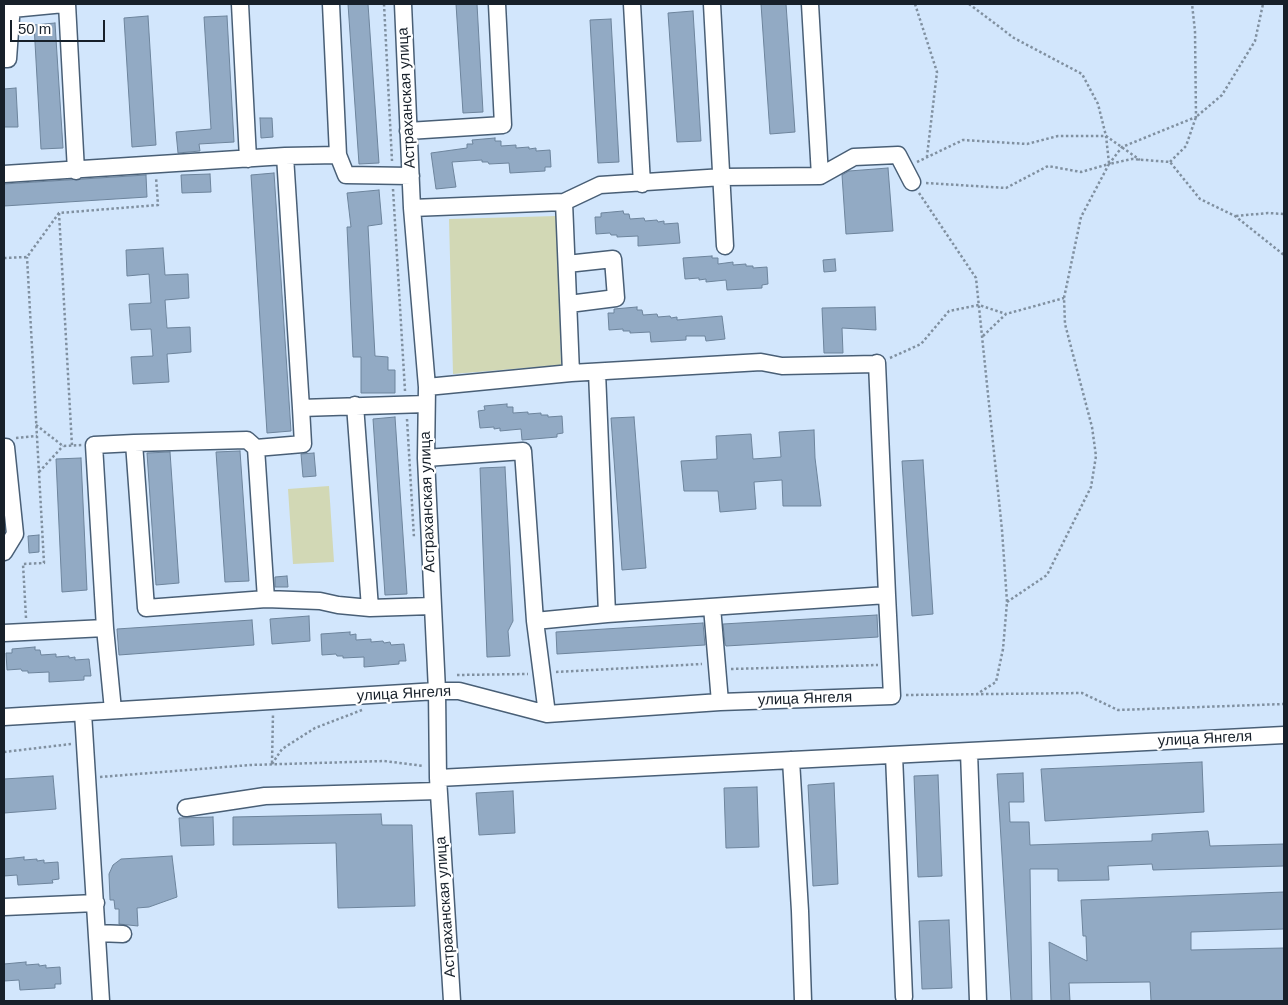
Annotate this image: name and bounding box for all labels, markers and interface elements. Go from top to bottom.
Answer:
scale bar [12,10,108,42]
text: 50 m [18,20,51,37]
street label: Астраханская улица [394,27,420,169]
street label: Астраханская улица [417,431,439,573]
street label: улица Янгеля [356,683,452,705]
street label: улица Янгеля [758,688,852,710]
street label: улица Янгеля [1157,728,1253,750]
street label: Астраханская улица [432,836,460,978]

